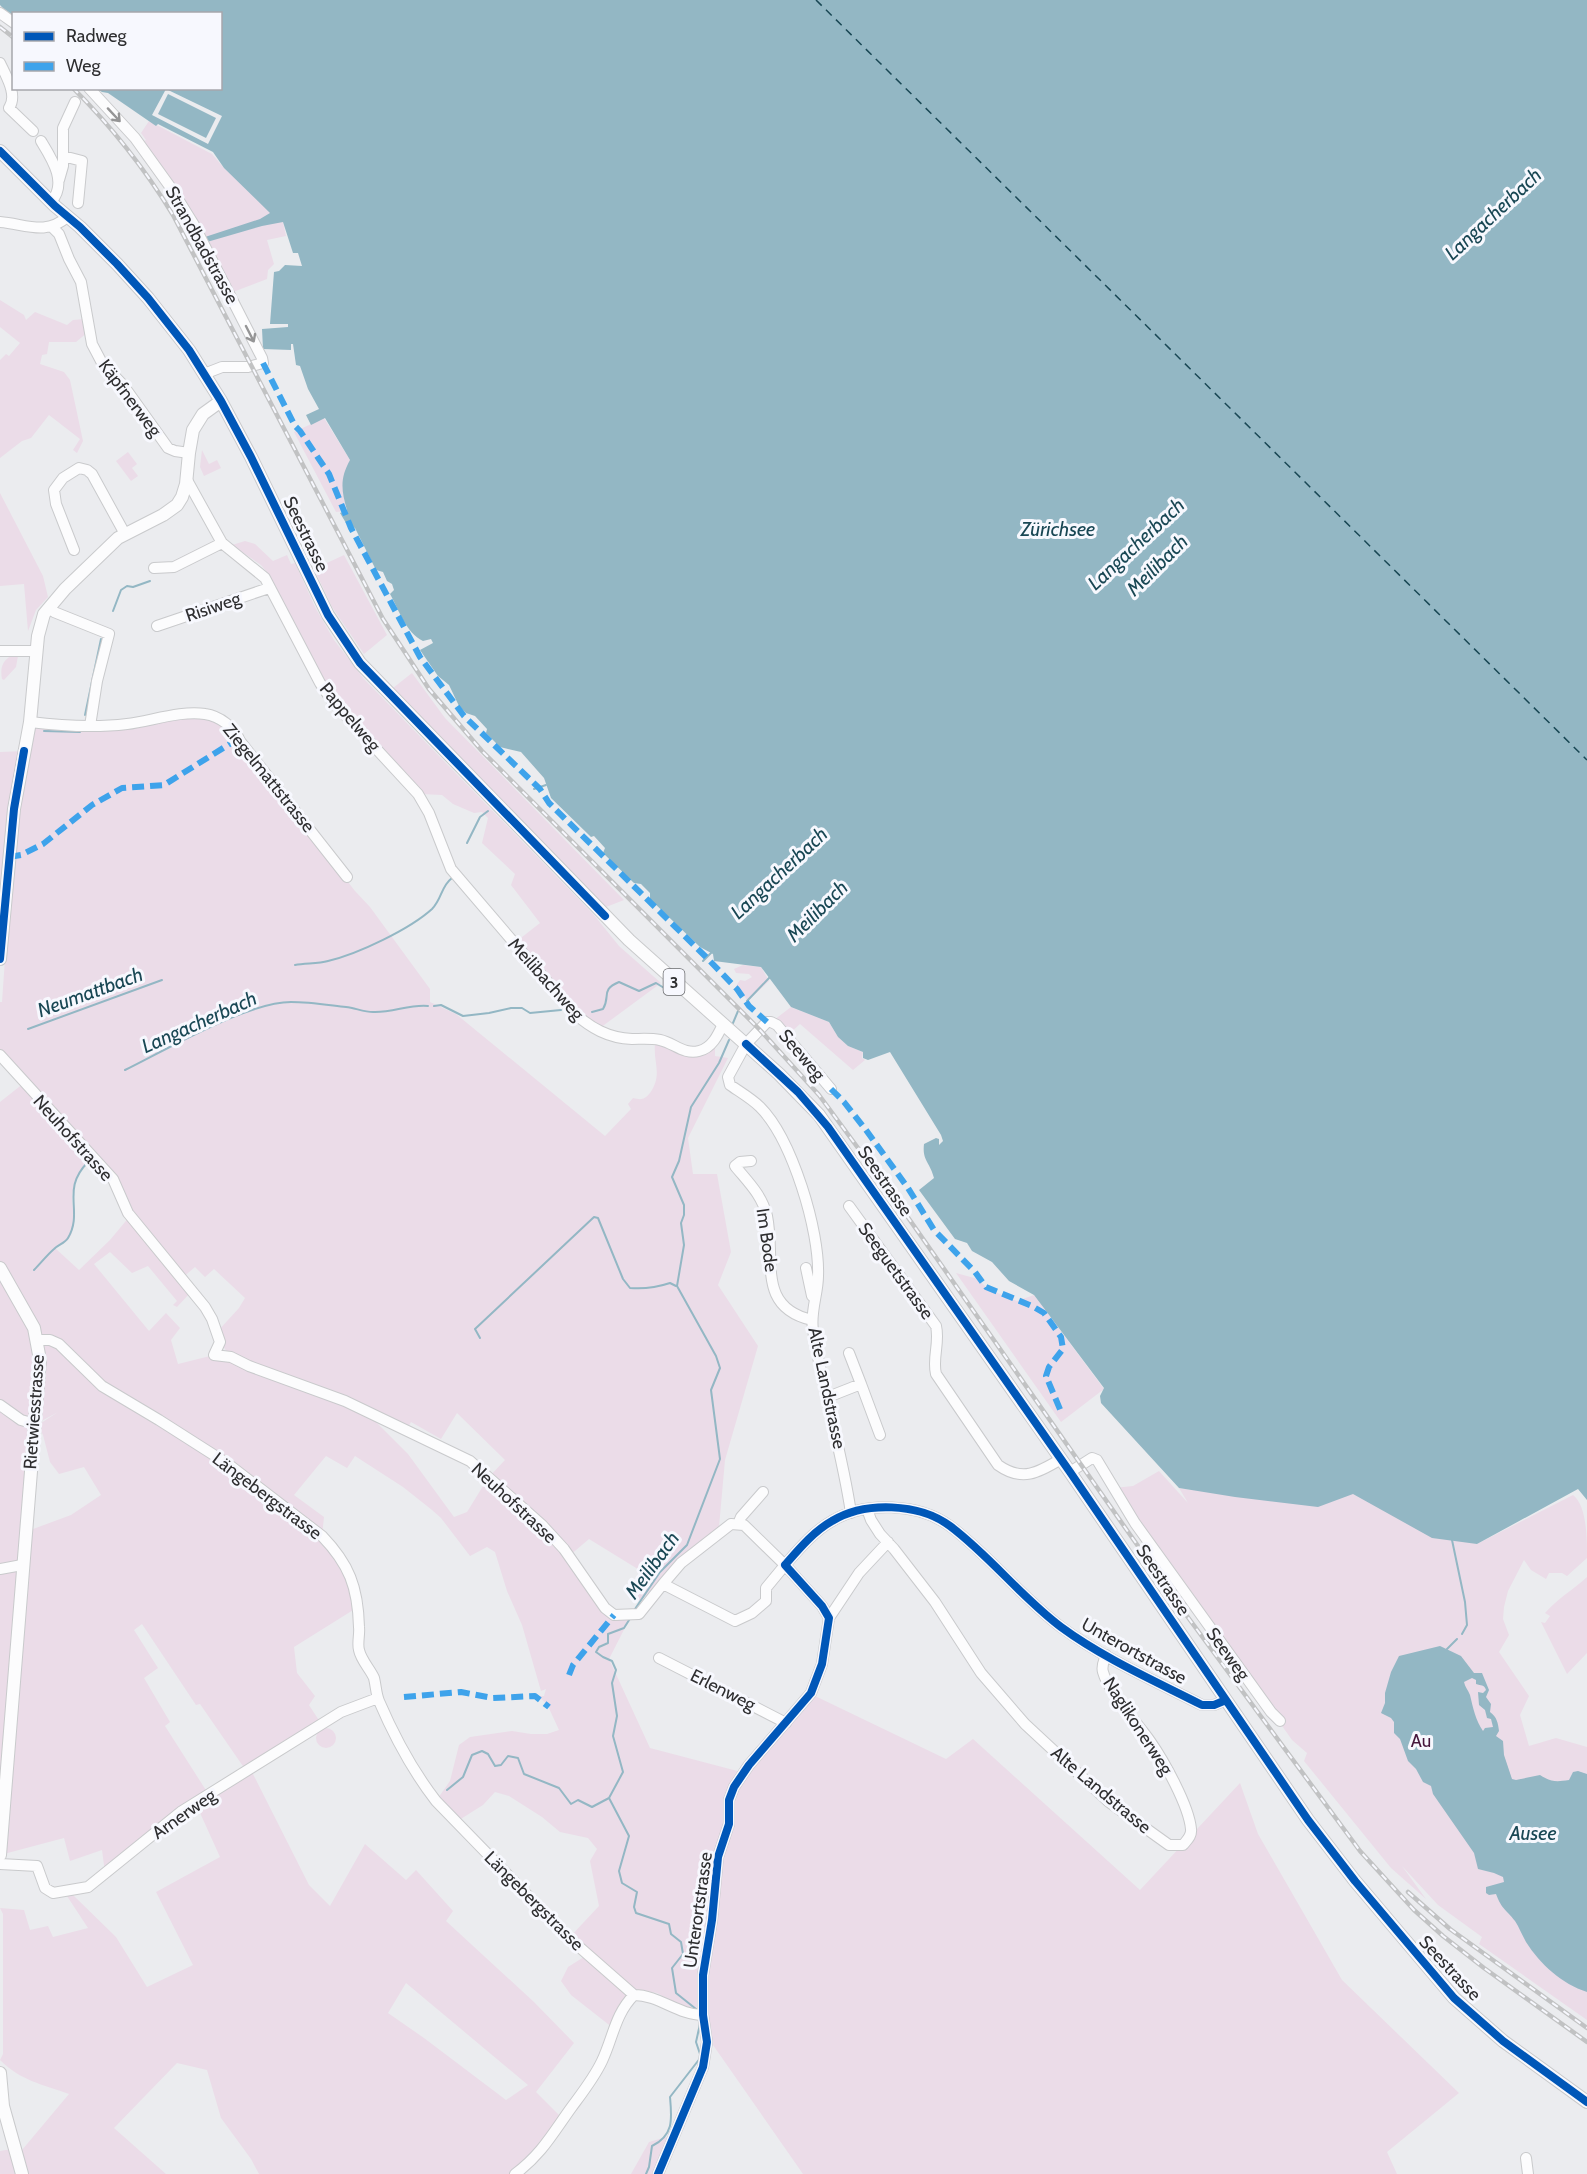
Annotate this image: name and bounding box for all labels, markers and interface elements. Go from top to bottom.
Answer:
legend [12,12,222,90]
text: Radweg [66,25,128,47]
text: Weg [66,55,102,77]
one-way arrow [107,107,121,122]
water label: Langacherbach [1440,163,1546,265]
street label: Strandbadstrasse [161,182,243,308]
one-way arrow [245,325,257,343]
street label: Käpfnerweg [94,355,167,442]
street label: Seestrasse [278,493,334,575]
water label: Langacherbach [1083,493,1189,595]
water label: Zürichsee [1020,517,1095,541]
water label: Meilibach [1121,529,1193,601]
street label: Risiweg [182,587,244,627]
street label: Pappelweg [315,678,386,757]
street label: Ziegelmattstrasse [218,719,320,837]
water label: Langacherbach [726,822,832,924]
water label: Meilibach [781,875,853,947]
street label: Meilibachweg [503,933,589,1025]
water label: Neumattbach [34,962,146,1022]
road number: 3 [664,969,684,995]
water label: Langacherbach [138,986,260,1058]
street label: Seeweg [774,1025,830,1086]
street label: Neuhofstrasse [29,1090,117,1186]
street label: Seestrasse [853,1142,917,1220]
street label: Im Bode [752,1207,782,1273]
street label: Seeguetstrasse [853,1218,939,1324]
street label: Alte Landstrasse [803,1325,851,1451]
street label: Rietwiesstrasse [19,1354,49,1470]
street label: Längebergstrasse [208,1448,326,1544]
street label: Neuhofstrasse [467,1458,561,1548]
water label: Meilibach [619,1527,684,1604]
street label: Seestrasse [1131,1540,1195,1620]
street label: Unterortstrasse [1078,1613,1190,1689]
street label: Seeweg [1201,1623,1255,1686]
street label: Erlenweg [687,1664,760,1716]
street label: Naglikonerweg [1098,1673,1178,1780]
park label: Au [1411,1730,1431,1752]
street label: Alte Landstrasse [1046,1742,1156,1838]
street label: Arnerweg [148,1783,221,1844]
water label: Ausee [1508,1821,1557,1845]
street label: Längebergstrasse [480,1847,588,1955]
street label: Unterortstrasse [679,1851,717,1969]
street label: Seestrasse [1414,1931,1486,2005]

